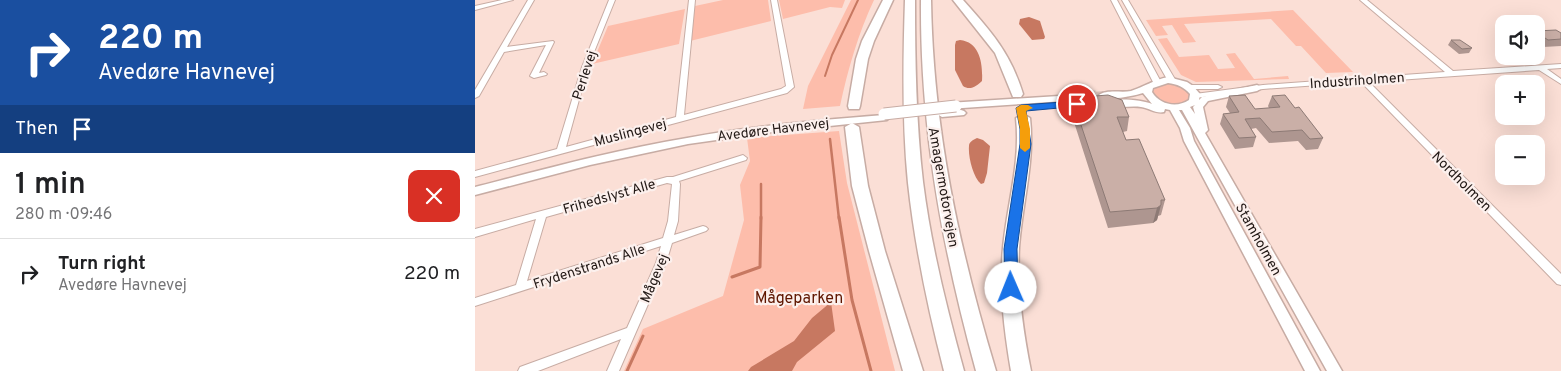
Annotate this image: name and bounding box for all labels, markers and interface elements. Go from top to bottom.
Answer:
map controls [1495,15,1545,185]
button: sound [1495,15,1545,65]
text: 220 m [98,17,203,61]
icon: right [15,20,80,85]
street label: Perlevej [569,49,601,102]
text: Avedøre Havnevej [98,60,275,87]
street label: Industriholmen [1309,70,1405,93]
button: + [1495,75,1545,125]
pin [1056,83,1098,125]
icon: arrive [1063,90,1091,118]
icon: arrive [68,115,96,143]
street label: Avedøre Havnevej [716,115,830,146]
street label: Muslingevej [592,116,668,151]
text: Then [15,117,58,141]
street label: Amagermotorvejen [924,126,961,249]
button: − [1495,135,1545,185]
street label: Nordholmen [1427,149,1494,216]
text: 1 min [15,167,86,204]
button: close [408,170,460,222]
street label: Frihedslyst Alle [561,176,658,219]
street label: Stamholmen [1231,201,1285,279]
text: 280 m · 09:46 [15,205,112,225]
street label: Frydenstrands Alle [531,241,648,294]
text: Turn right [58,252,146,276]
street label: Mågevej [638,252,673,306]
icon: right [15,260,43,288]
position arrow [984,261,1036,313]
text: 220 m [404,262,460,286]
text: Avedøre Havnevej [58,276,187,296]
park label: Mågeparken [755,289,843,309]

